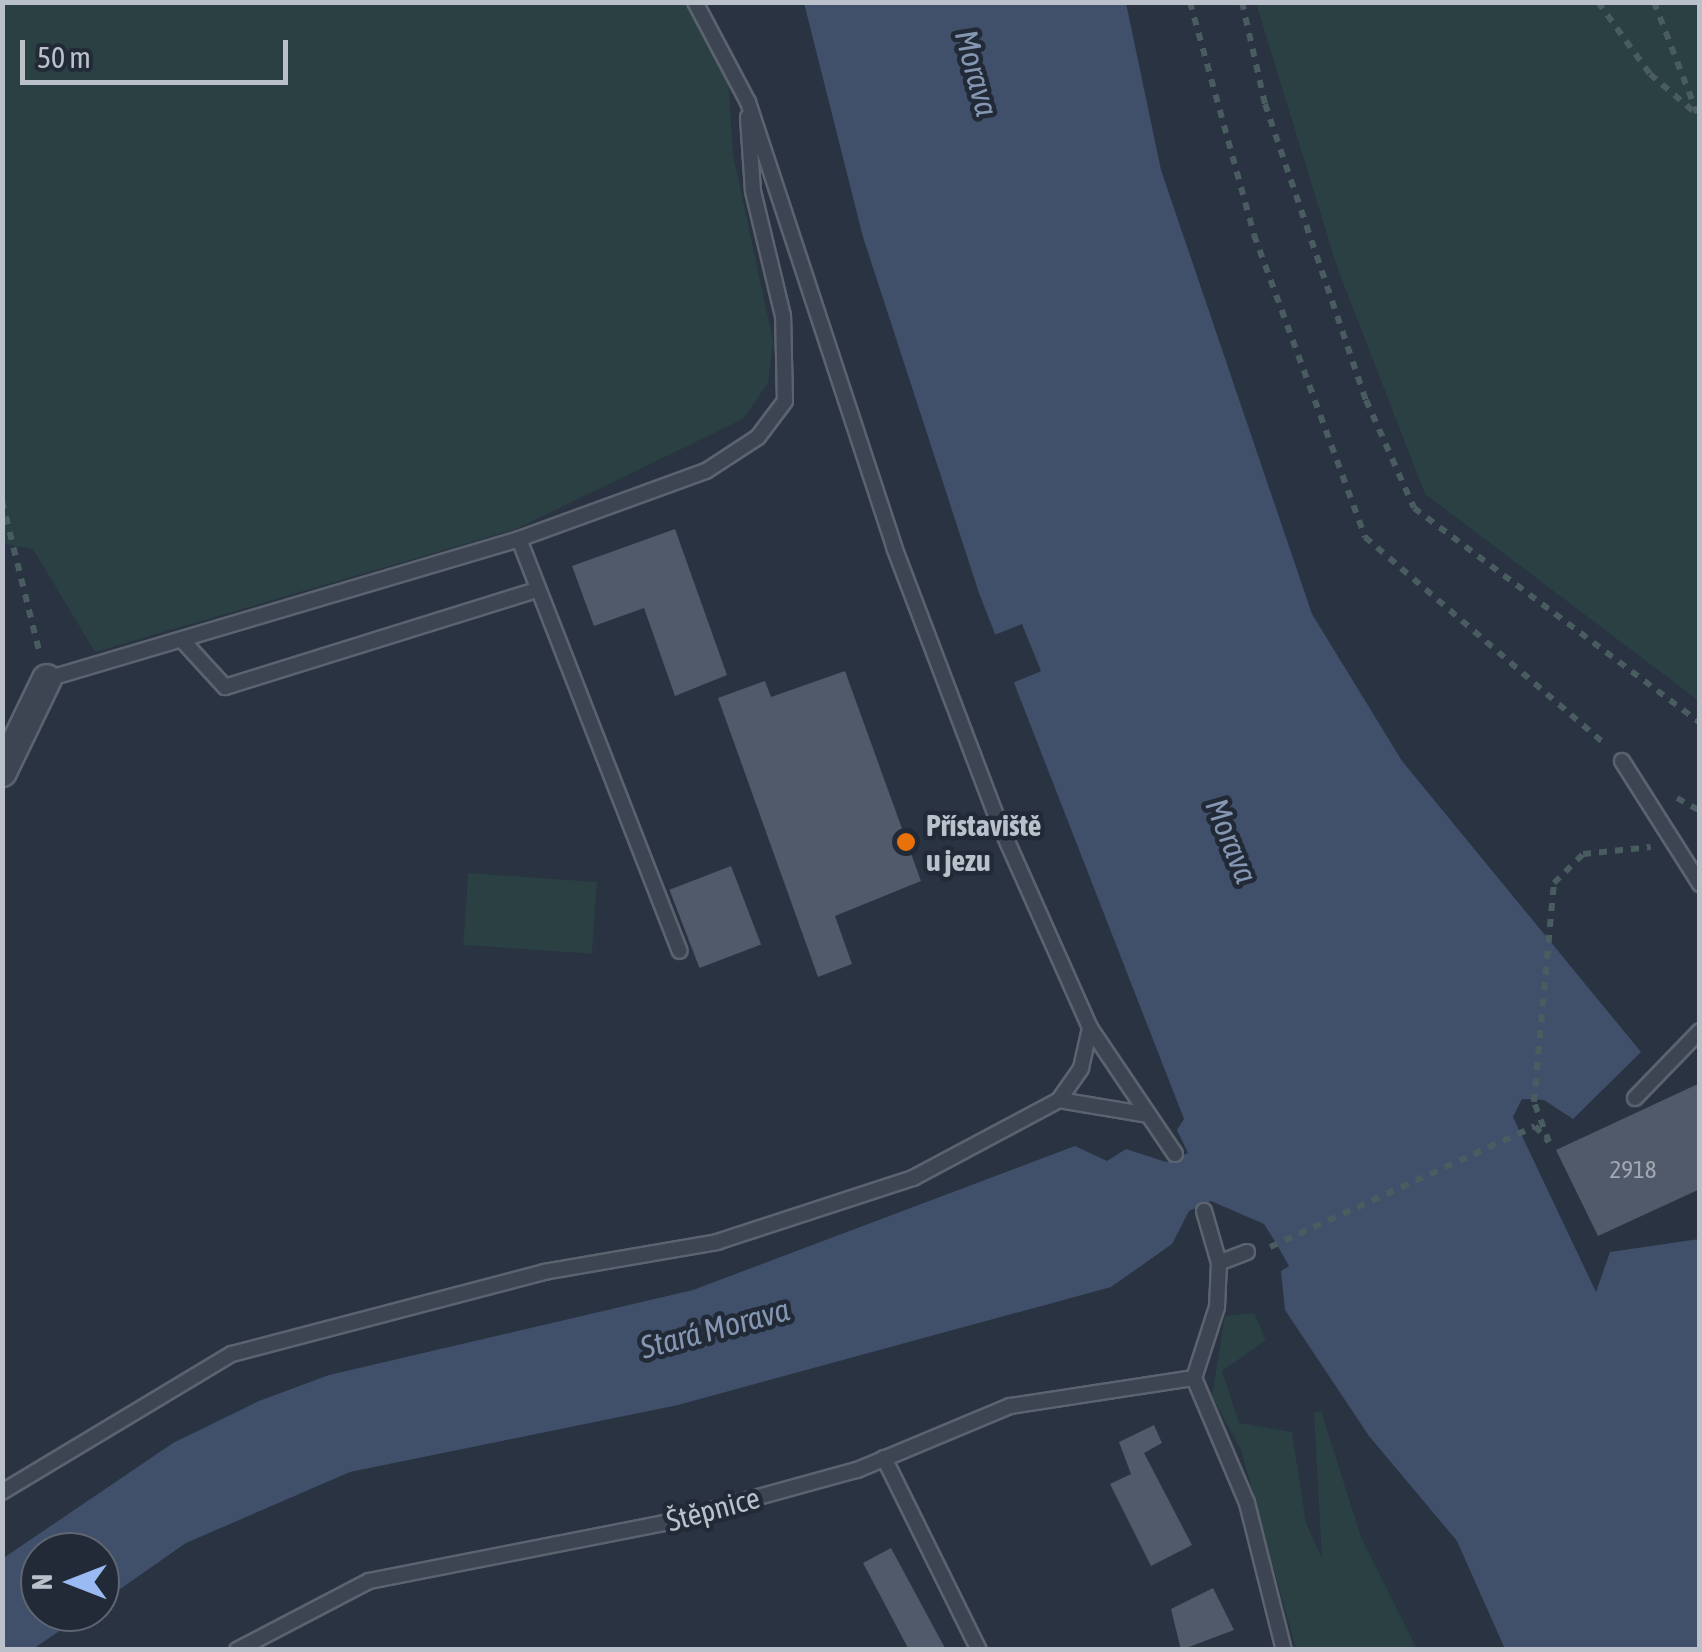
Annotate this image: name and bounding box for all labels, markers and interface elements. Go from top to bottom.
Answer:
scale bar [25,20,292,82]
water label: Morava [946,26,1006,120]
text: 50 m [37,40,91,74]
water label: Morava [1197,793,1265,889]
place label: Přístaviště u jezu [926,807,1041,878]
marker: Přístaviště u jezu [895,831,917,853]
house number: 2918 [1610,1154,1656,1184]
water label: Stará Morava [636,1291,794,1367]
street label: Štěpnice [662,1479,764,1539]
north arrow [20,1532,120,1632]
text: N [26,1574,58,1590]

